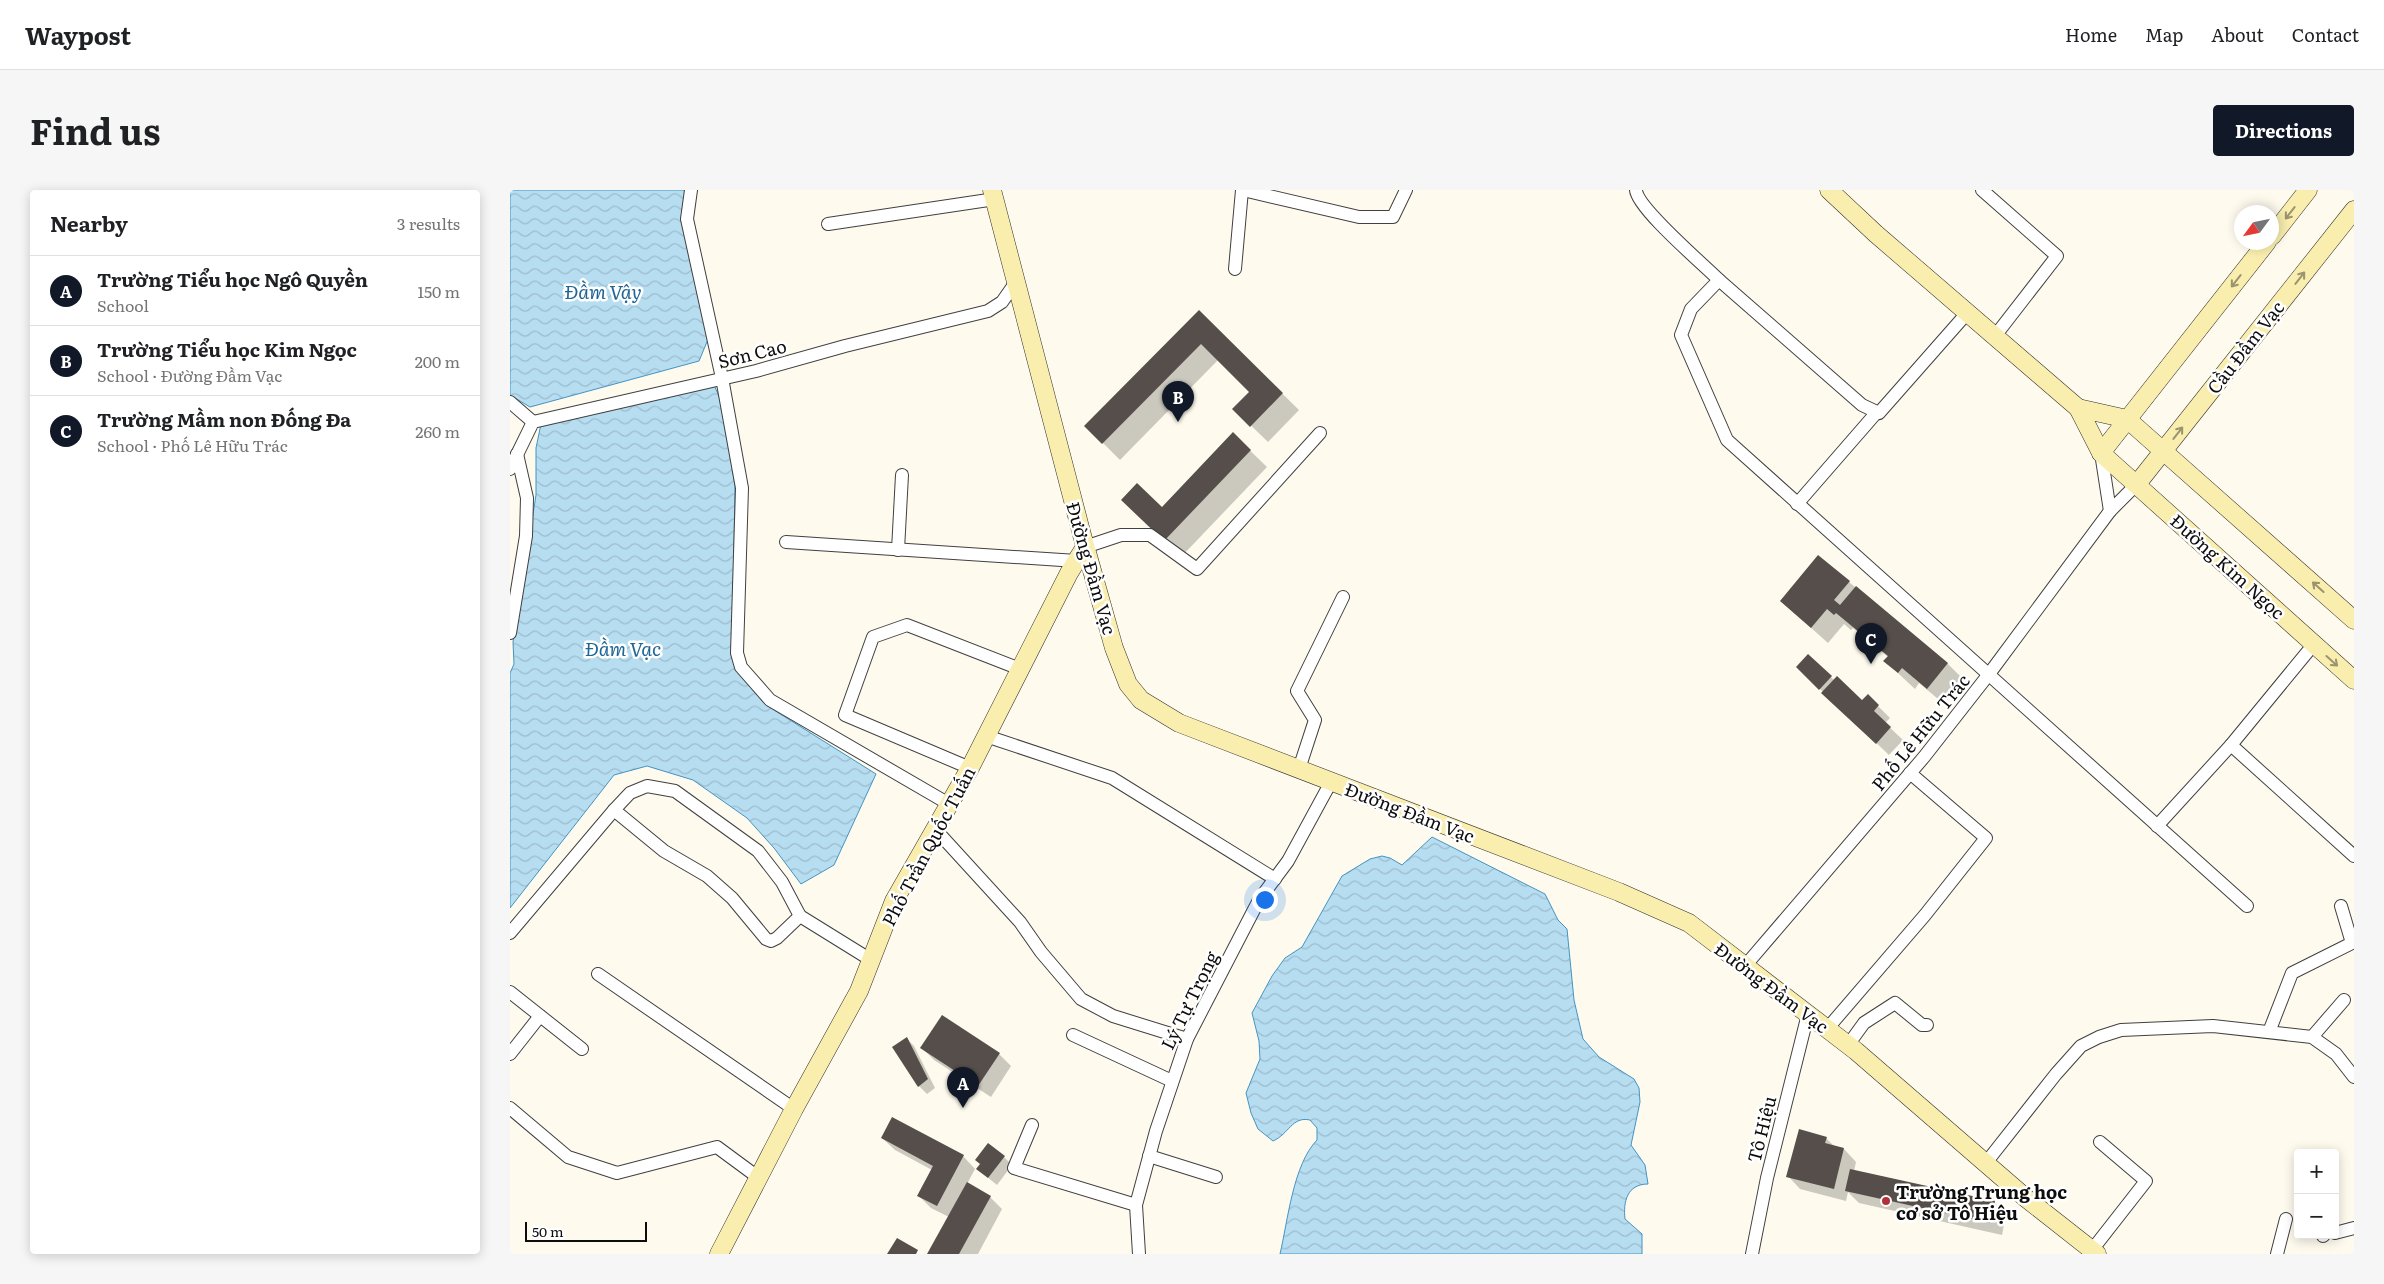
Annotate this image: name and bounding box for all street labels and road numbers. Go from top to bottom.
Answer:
street label: Cầu Đầm Vạc [2200,295,2290,399]
street label: Sơn Cao [715,331,789,375]
street label: Đường Đầm Vạc [1060,498,1124,638]
street label: Đường Kim Ngọc [2165,507,2291,625]
street label: Phố Lê Hữu Trác [1864,668,1976,796]
street label: Phố Trần Quốc Tuấn [874,761,982,931]
street label: Đường Đầm Vạc [1341,775,1479,849]
street label: Đường Đầm Vạc [1709,935,1835,1039]
street label: Lý Tự Trọng [1153,945,1225,1054]
street label: Tô Hiệu [1740,1093,1782,1165]

